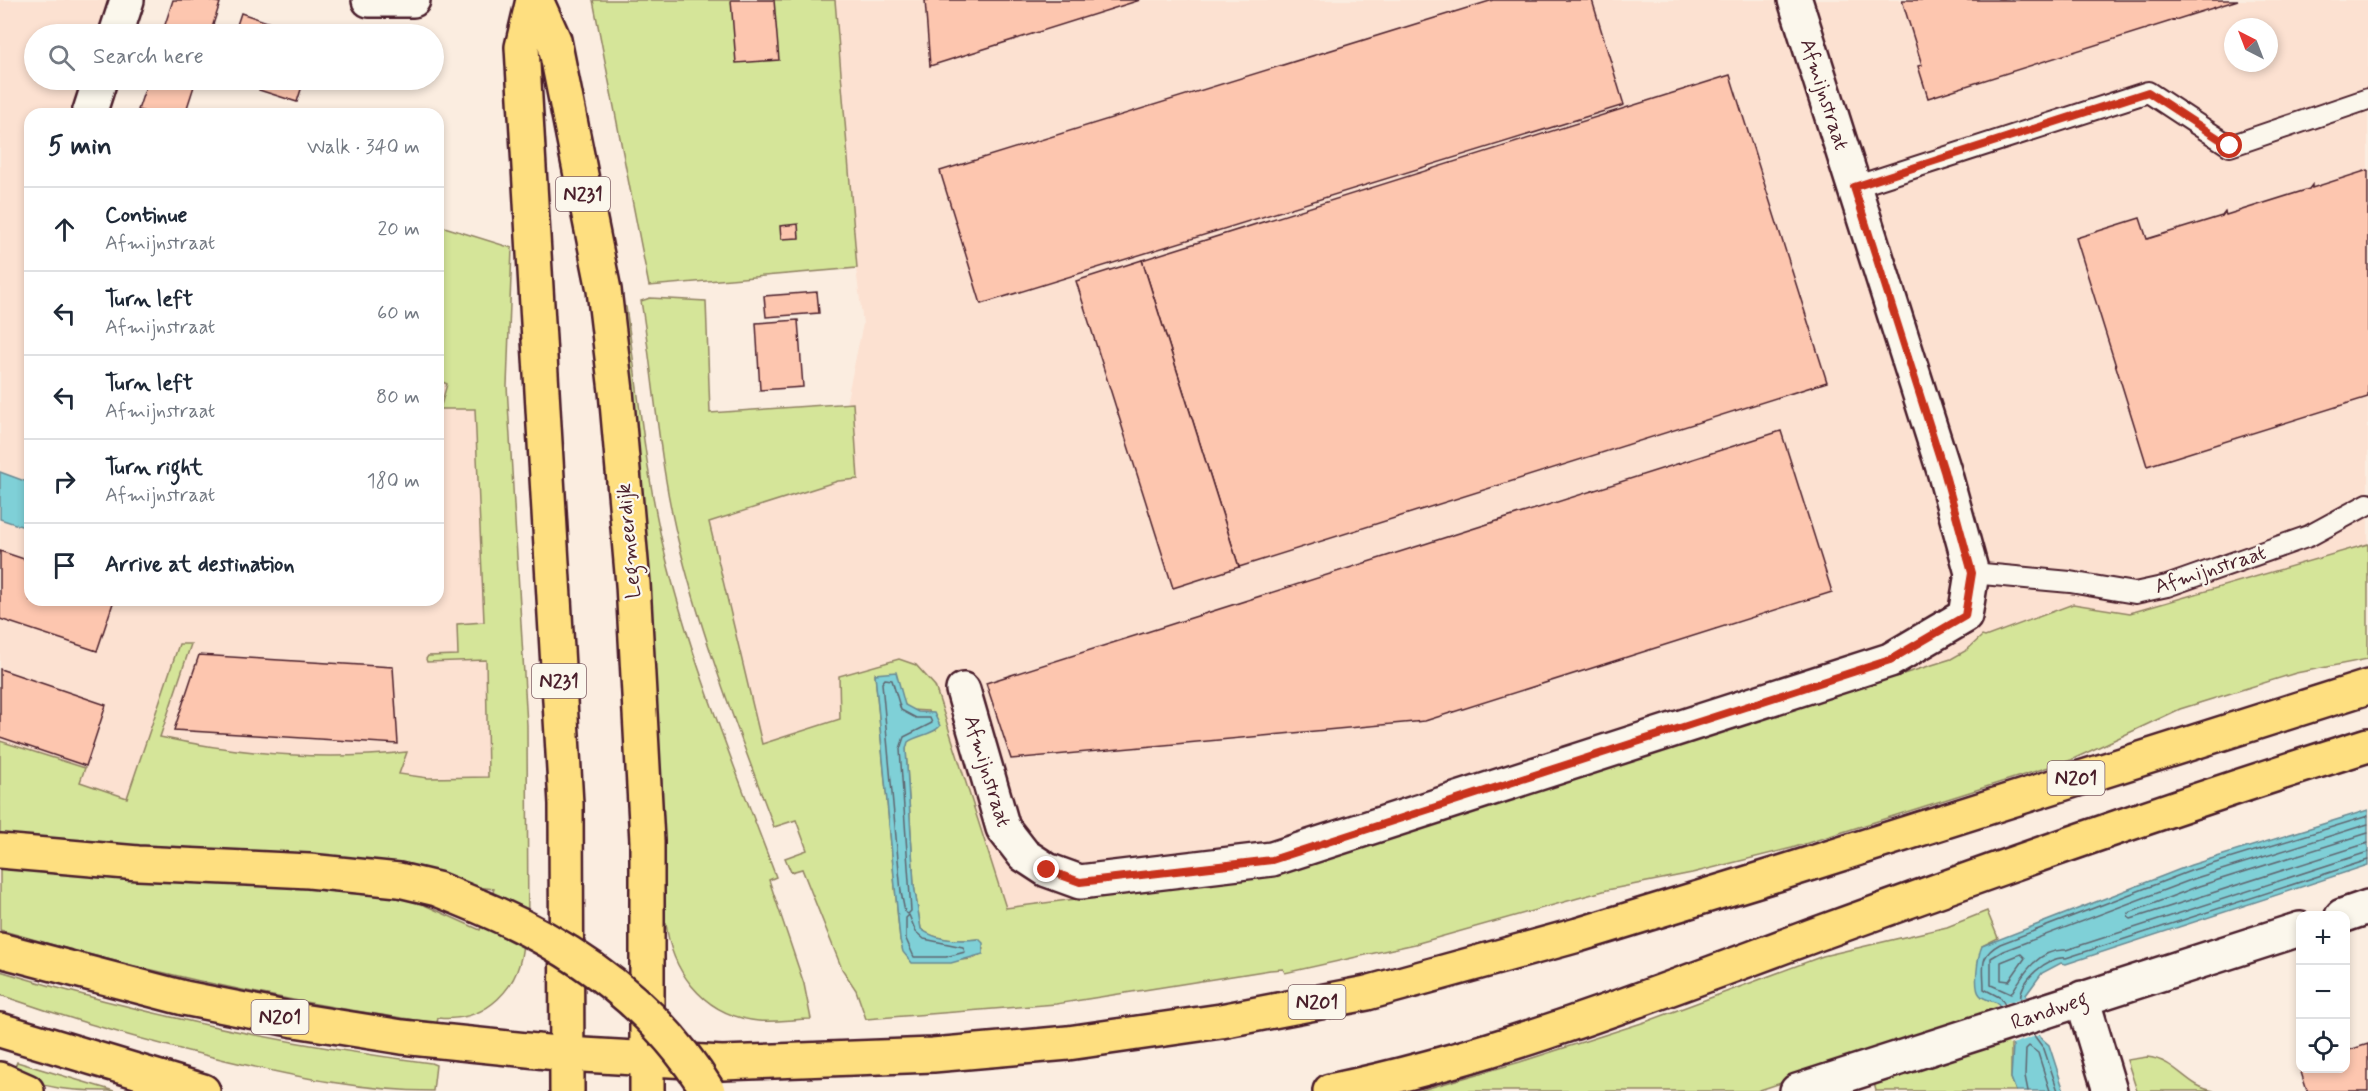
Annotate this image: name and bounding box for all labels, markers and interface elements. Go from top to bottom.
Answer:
north arrow [2224,18,2278,72]
search box [24,24,444,90]
street label: Afmijnstraat [1793,35,1855,154]
icon: search [45,41,78,74]
text: Search here [93,43,204,71]
text: 5 min [48,130,112,164]
route start [2216,132,2242,158]
text: Walk · 340 m [307,134,420,161]
road number: N231 [556,177,610,211]
text: Continue [105,202,187,230]
icon: ahead [48,213,81,246]
text: 20 m [377,216,420,243]
text: Afmijnstraat [105,230,215,257]
text: Turn left [105,286,193,314]
icon: left [48,297,81,330]
text: 60 m [377,300,420,327]
text: Afmijnstraat [105,314,215,341]
text: Turn left [105,370,193,398]
icon: left [48,381,81,414]
text: 80 m [376,384,420,411]
text: Afmijnstraat [105,398,215,425]
text: Turn right [105,454,203,482]
icon: right [48,465,81,498]
text: 180 m [367,468,420,495]
text: Afmijnstraat [105,482,215,509]
street label: Legmeerdijk [610,482,650,600]
street label: Afmijnstraat [2151,539,2270,601]
icon: arrive [48,549,81,582]
text: Arrive at destination [105,551,295,579]
road number: N231 [532,664,586,698]
street label: Afmijnstraat [957,712,1017,831]
road number: N201 [2048,761,2104,795]
route end [1033,856,1059,882]
map controls [2296,911,2350,1073]
button: + [2296,911,2350,965]
button: − [2296,965,2350,1019]
road number: N201 [1288,985,1346,1019]
street label: Randweg [2007,985,2092,1039]
road number: N201 [252,1000,308,1034]
button: locate [2296,1019,2350,1073]

